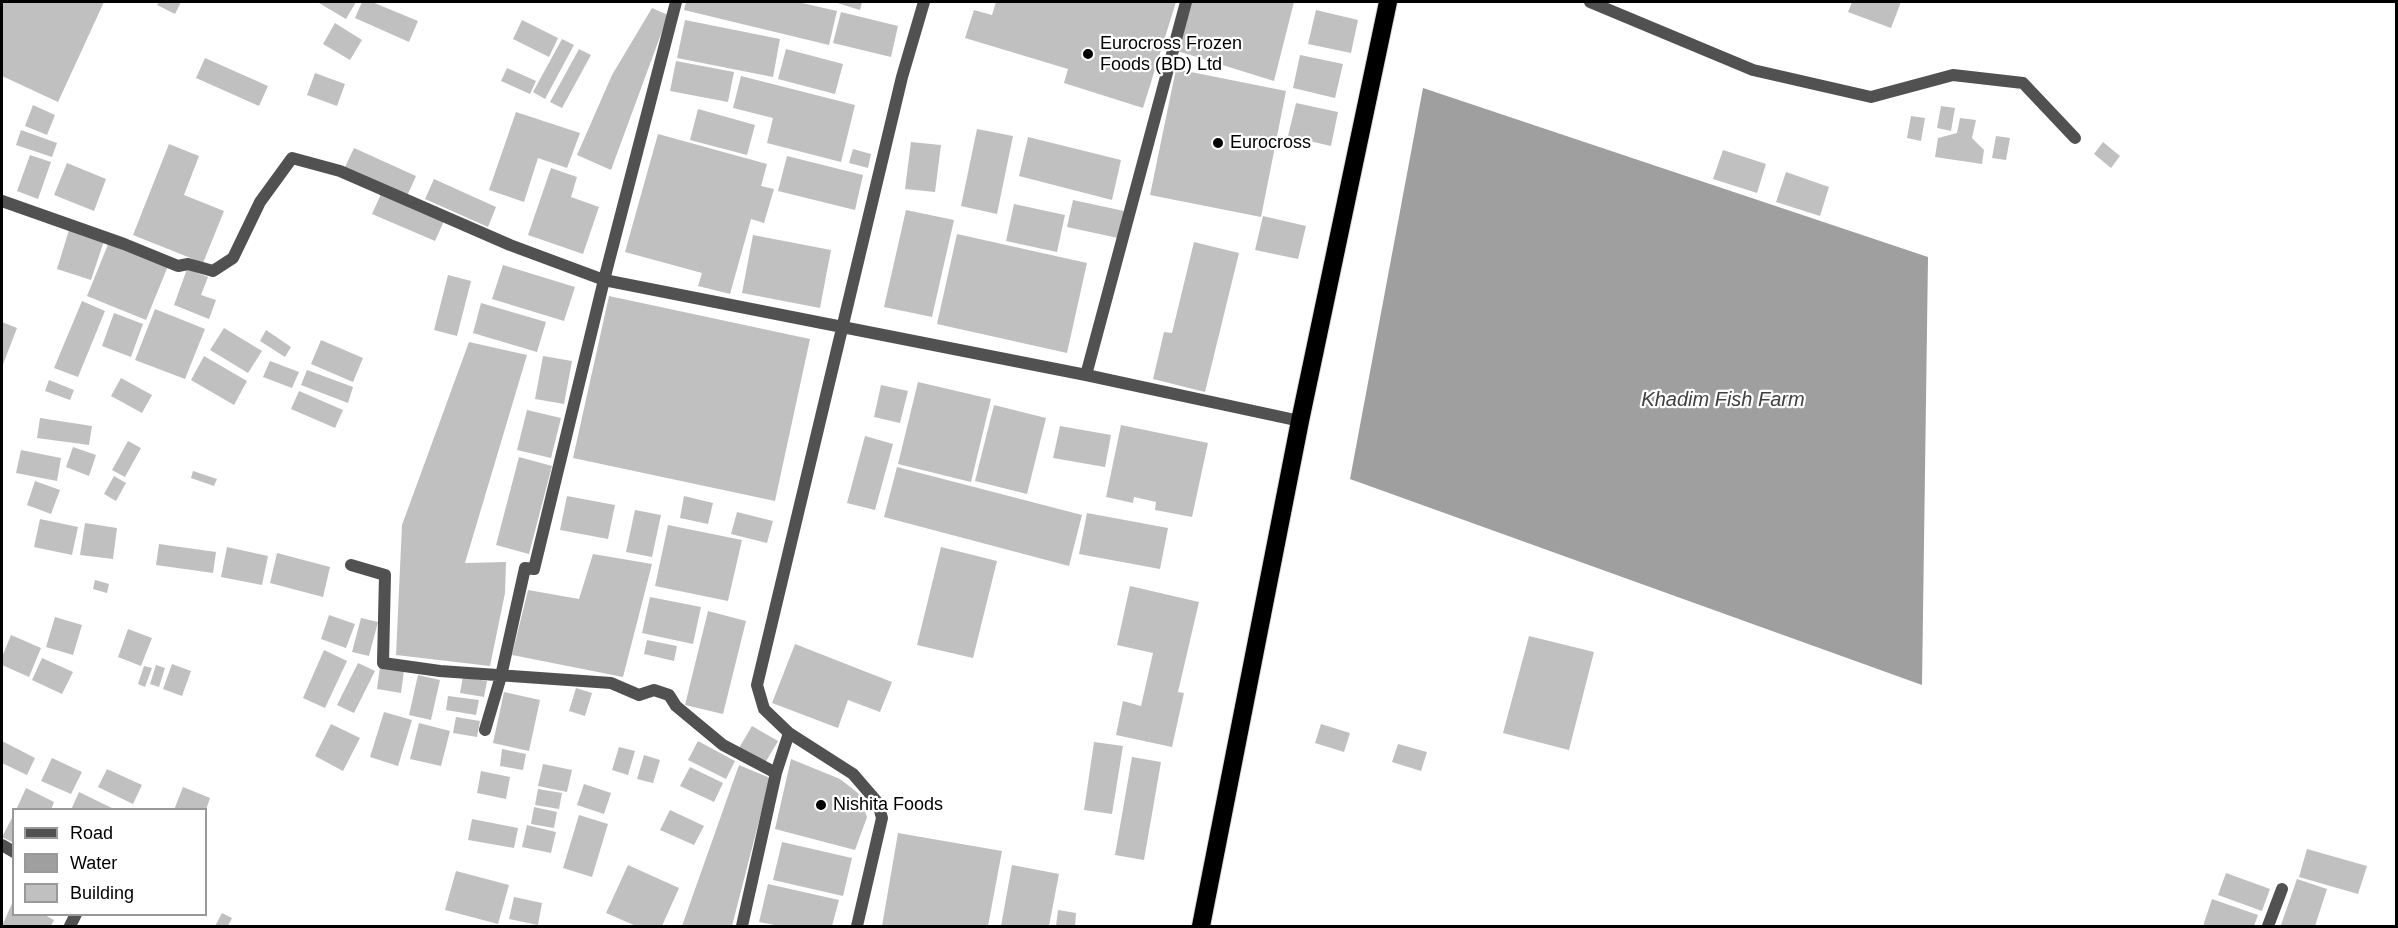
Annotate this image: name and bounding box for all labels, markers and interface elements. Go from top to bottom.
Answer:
place label: Eurocross Frozen Foods (BD) Ltd [1100,33,1242,76]
marker: Eurocross Frozen Foods (BD) Ltd [1081,47,1095,61]
place label: Eurocross [1230,132,1311,154]
marker: Eurocross [1211,136,1225,150]
water label: Khadim Fish Farm [1641,388,1805,412]
place label: Nishita Foods [833,794,943,816]
marker: Nishita Foods [814,798,828,812]
legend [12,808,207,916]
text: Road [70,823,113,843]
text: Water [70,853,117,873]
text: Building [70,883,134,903]

